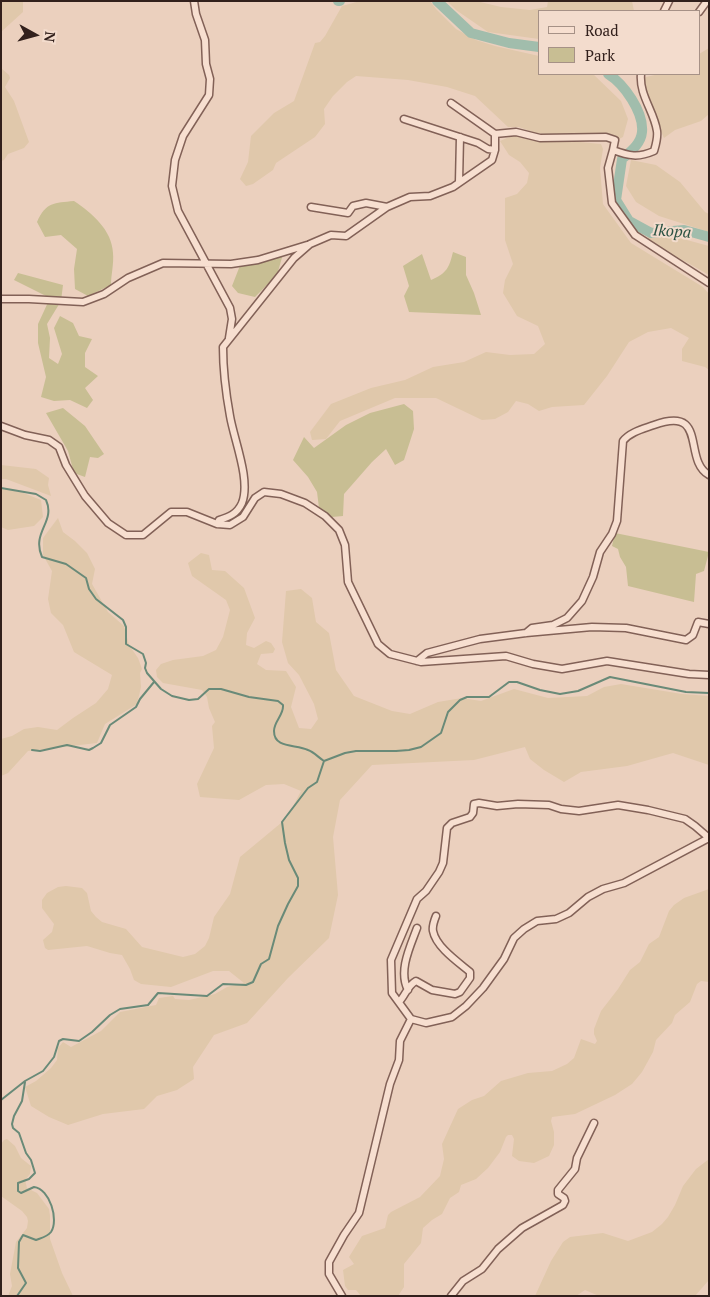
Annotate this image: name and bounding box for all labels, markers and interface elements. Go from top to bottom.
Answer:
north arrow [10,10,60,60]
legend [538,10,700,75]
text: Road [585,20,618,40]
text: N [40,30,60,43]
text: Park [585,45,615,65]
water label: Ikopa [652,221,692,243]

